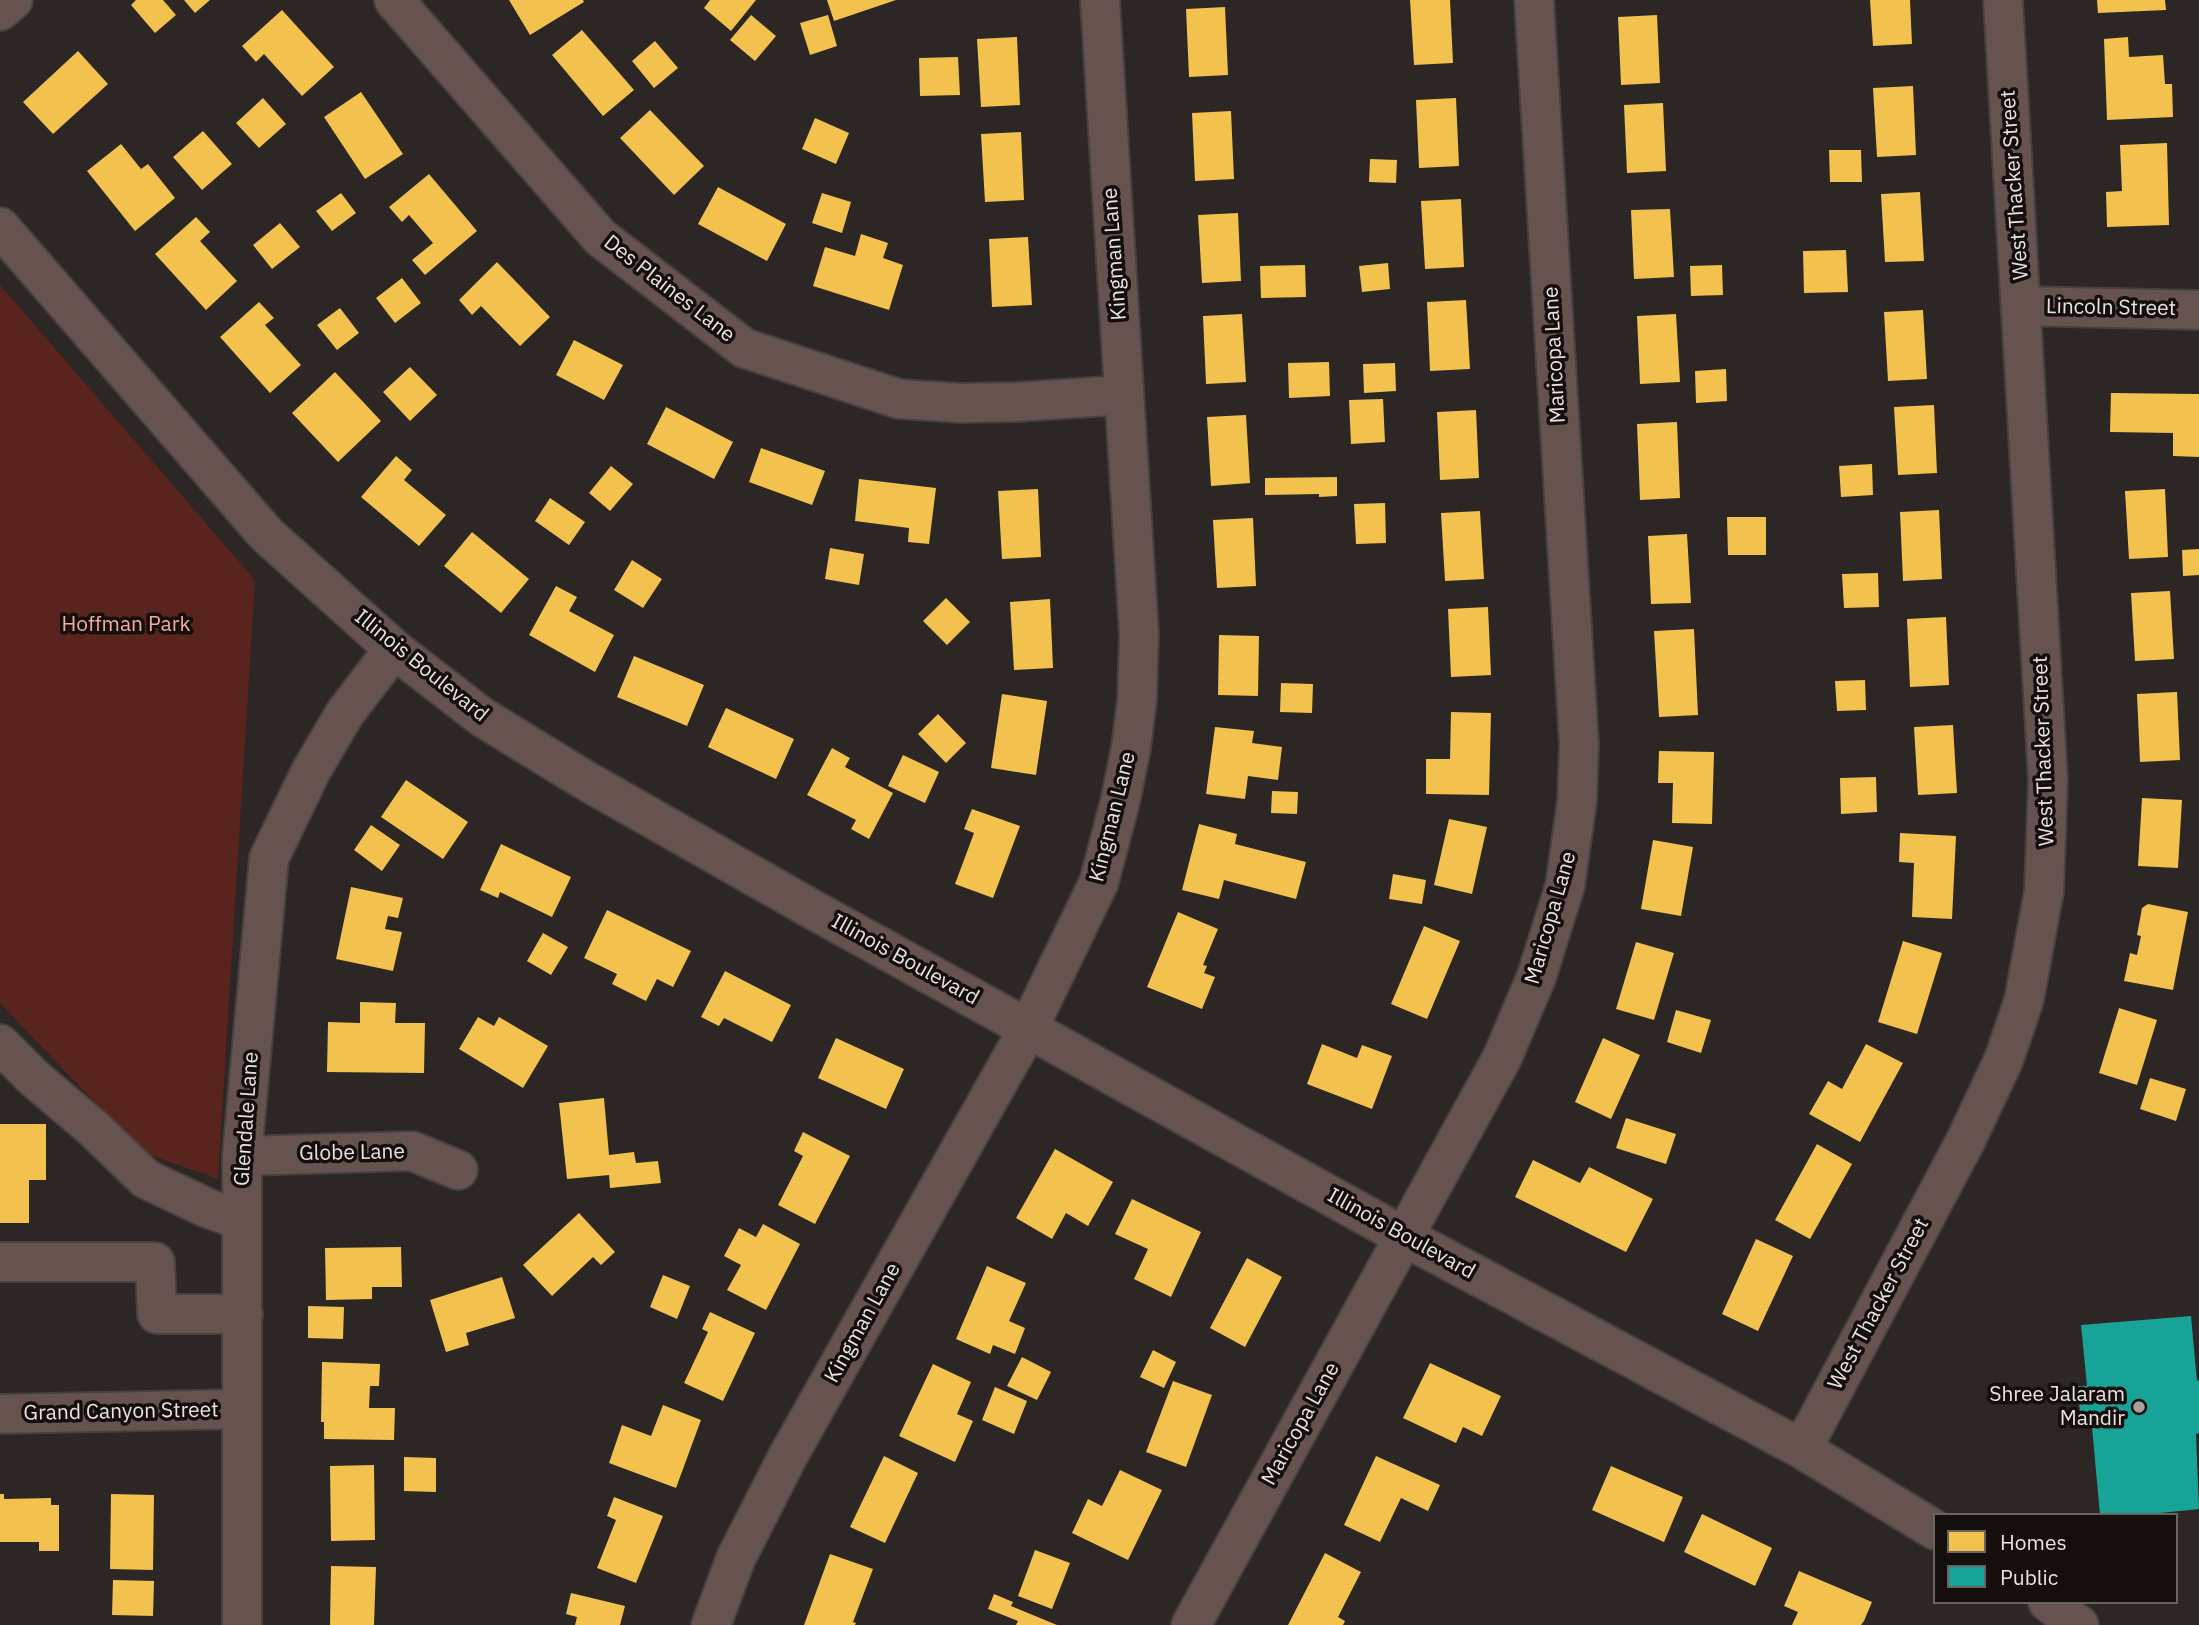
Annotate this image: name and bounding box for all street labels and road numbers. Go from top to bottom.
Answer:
street label: West Thacker Street [1996,89,2034,281]
street label: Kingman Lane [1098,187,1132,321]
street label: Des Plaines Lane [598,230,740,348]
street label: Maricopa Lane [1539,286,1571,424]
street label: Lincoln Street [2046,294,2176,322]
street label: Illinois Boulevard [349,604,493,728]
street label: West Thacker Street [2028,655,2060,847]
street label: Kingman Lane [1085,749,1141,885]
street label: Maricopa Lane [1520,849,1582,987]
street label: Illinois Boulevard [827,909,983,1011]
street label: Glendale Lane [230,1051,264,1187]
street label: Globe Lane [299,1139,405,1167]
street label: Illinois Boulevard [1323,1183,1479,1285]
street label: West Thacker Street [1823,1214,1935,1394]
street label: Kingman Lane [820,1259,906,1387]
street label: Maricopa Lane [1257,1358,1345,1490]
street label: Grand Canyon Street [23,1398,219,1426]

